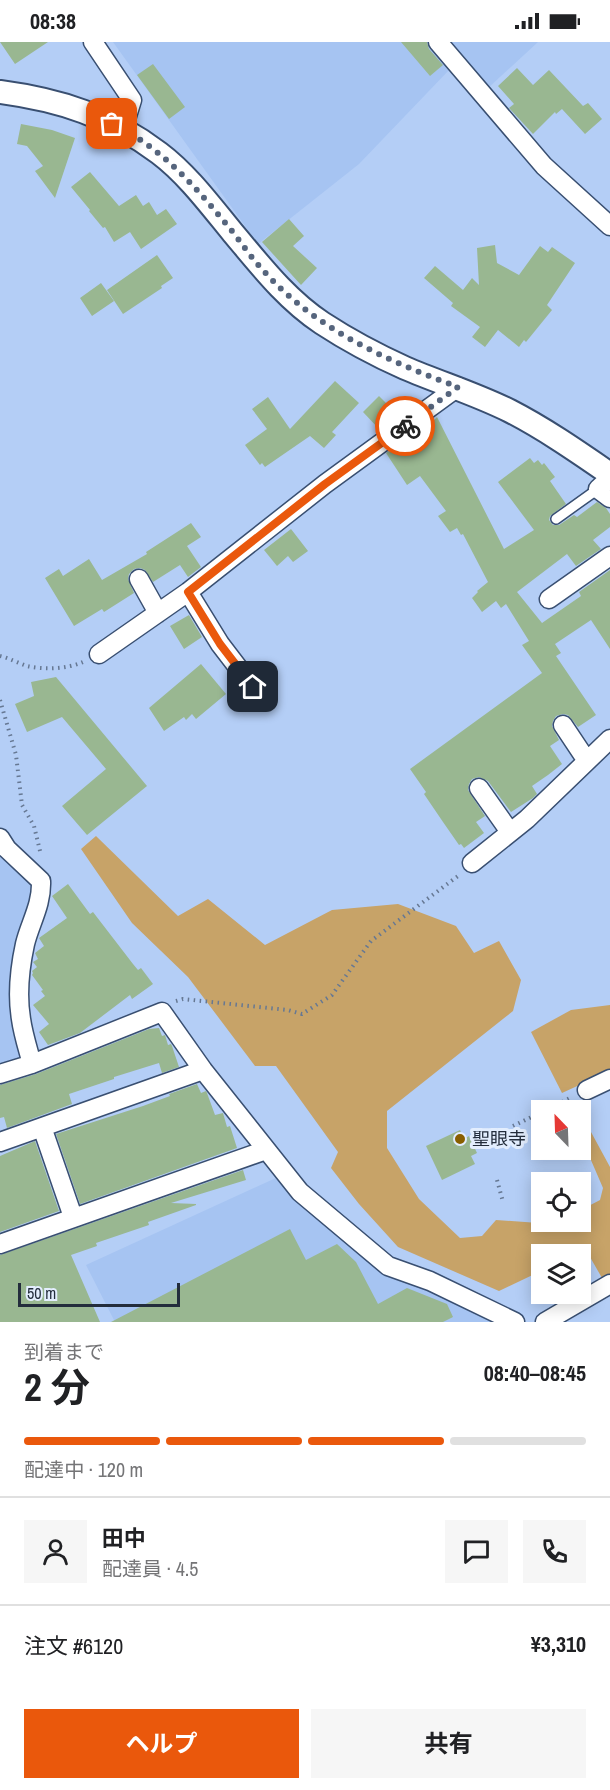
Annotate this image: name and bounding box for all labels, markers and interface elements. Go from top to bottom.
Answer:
text: 08:38 [30,6,76,36]
pin [86,98,137,149]
icon: bag [95,107,128,140]
courier [375,396,435,456]
icon: bike [389,410,422,443]
pin [227,661,278,712]
icon: home [236,670,269,703]
north arrow [531,1100,591,1160]
map controls [531,1100,591,1304]
place label: 聖眼寺 [472,1126,526,1151]
marker: 聖眼寺 [453,1132,467,1146]
button: locate [531,1172,591,1232]
button: layers [531,1244,591,1304]
scale bar [18,1280,180,1308]
text: 50 m [27,1282,56,1304]
text: 到着まで [24,1338,104,1365]
text: 08:40–08:45 [484,1358,586,1388]
text: 2 分 [24,1361,90,1413]
text: 配達中 · 120 m [24,1456,143,1483]
button: person [24,1520,87,1583]
button: chat [445,1520,508,1583]
button: phone [523,1520,586,1583]
text: 田中 [102,1523,146,1553]
text: 配達員 · 4.5 [102,1555,198,1582]
text: ¥3,310 [531,1629,586,1659]
text: 注文 #6120 [24,1631,123,1661]
button: ヘルプ [24,1709,299,1778]
button: 共有 [311,1709,586,1778]

